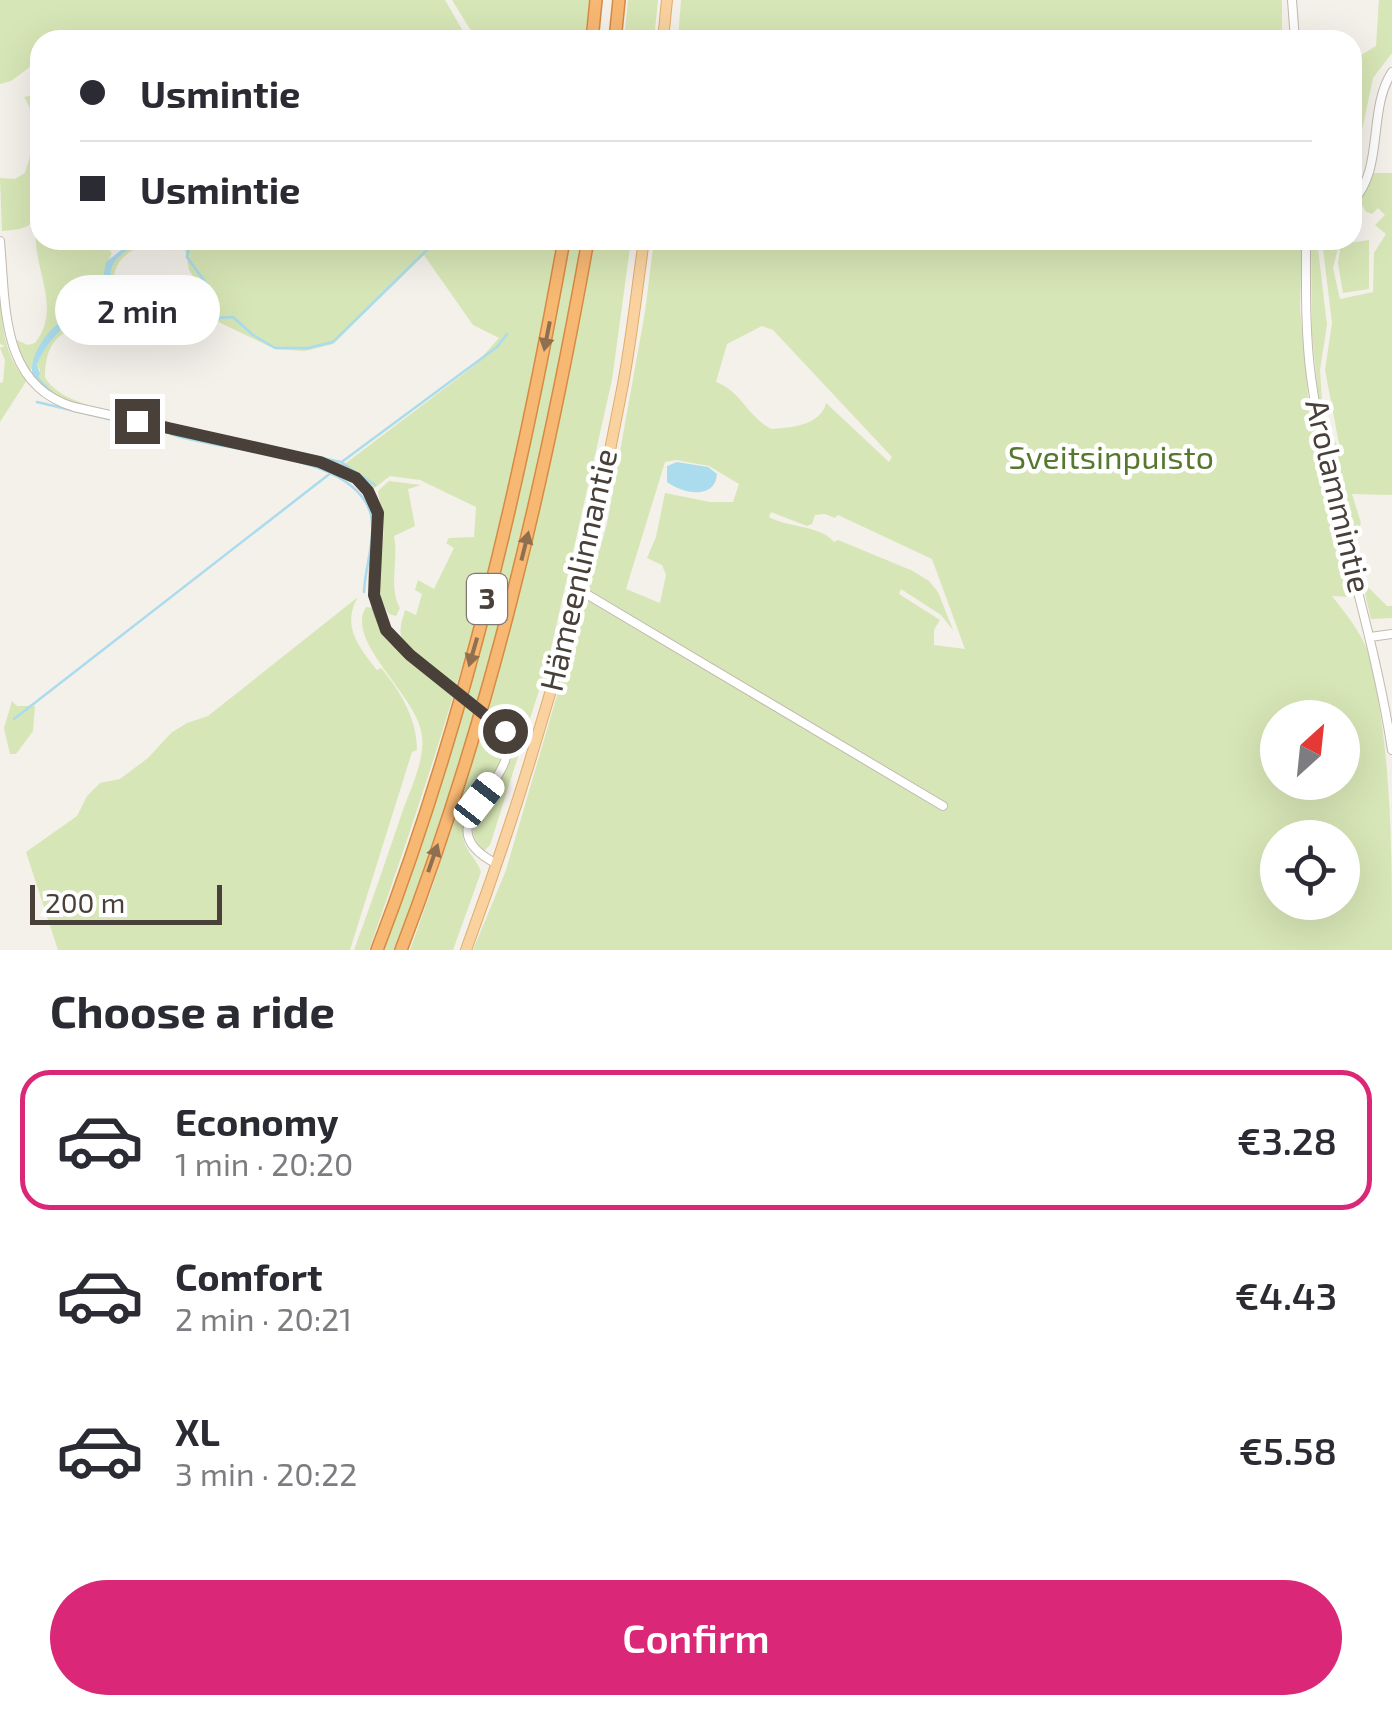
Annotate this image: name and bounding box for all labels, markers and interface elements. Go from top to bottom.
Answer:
text: Usmintie [140,70,301,116]
text: Usmintie [140,166,301,212]
callout: 2 min [54,276,220,346]
text: 2 min [97,291,178,329]
one-way arrow [538,321,554,352]
street label: Arolammintie [1299,395,1381,596]
route end [115,399,160,444]
park label: Sveitsinpuisto [1008,437,1214,475]
street label: Hämeenlinnantie [531,444,623,695]
one-way arrow [517,530,533,561]
road number: 3 [467,574,507,624]
one-way arrow [465,638,480,668]
north arrow [1260,700,1360,800]
map controls [1260,700,1360,920]
route start [483,709,528,754]
car [449,767,509,833]
button: locate [1260,820,1360,920]
one-way arrow [427,843,442,873]
scale bar [30,880,222,924]
text: 200 m [45,885,125,919]
text: Choose a ride [50,983,335,1037]
icon: car [55,1095,145,1185]
text: Economy [175,1098,339,1144]
text: €3.28 [1237,1117,1337,1163]
text: 1 min · 20:20 [175,1144,353,1182]
icon: car [55,1250,145,1340]
text: Comfort [175,1253,323,1299]
text: €4.43 [1235,1272,1337,1318]
text: 2 min · 20:21 [175,1299,352,1337]
icon: car [55,1405,145,1495]
text: XL [175,1408,220,1454]
text: €5.58 [1239,1427,1337,1473]
text: 3 min · 20:22 [175,1454,357,1492]
button: Confirm [50,1580,1342,1695]

